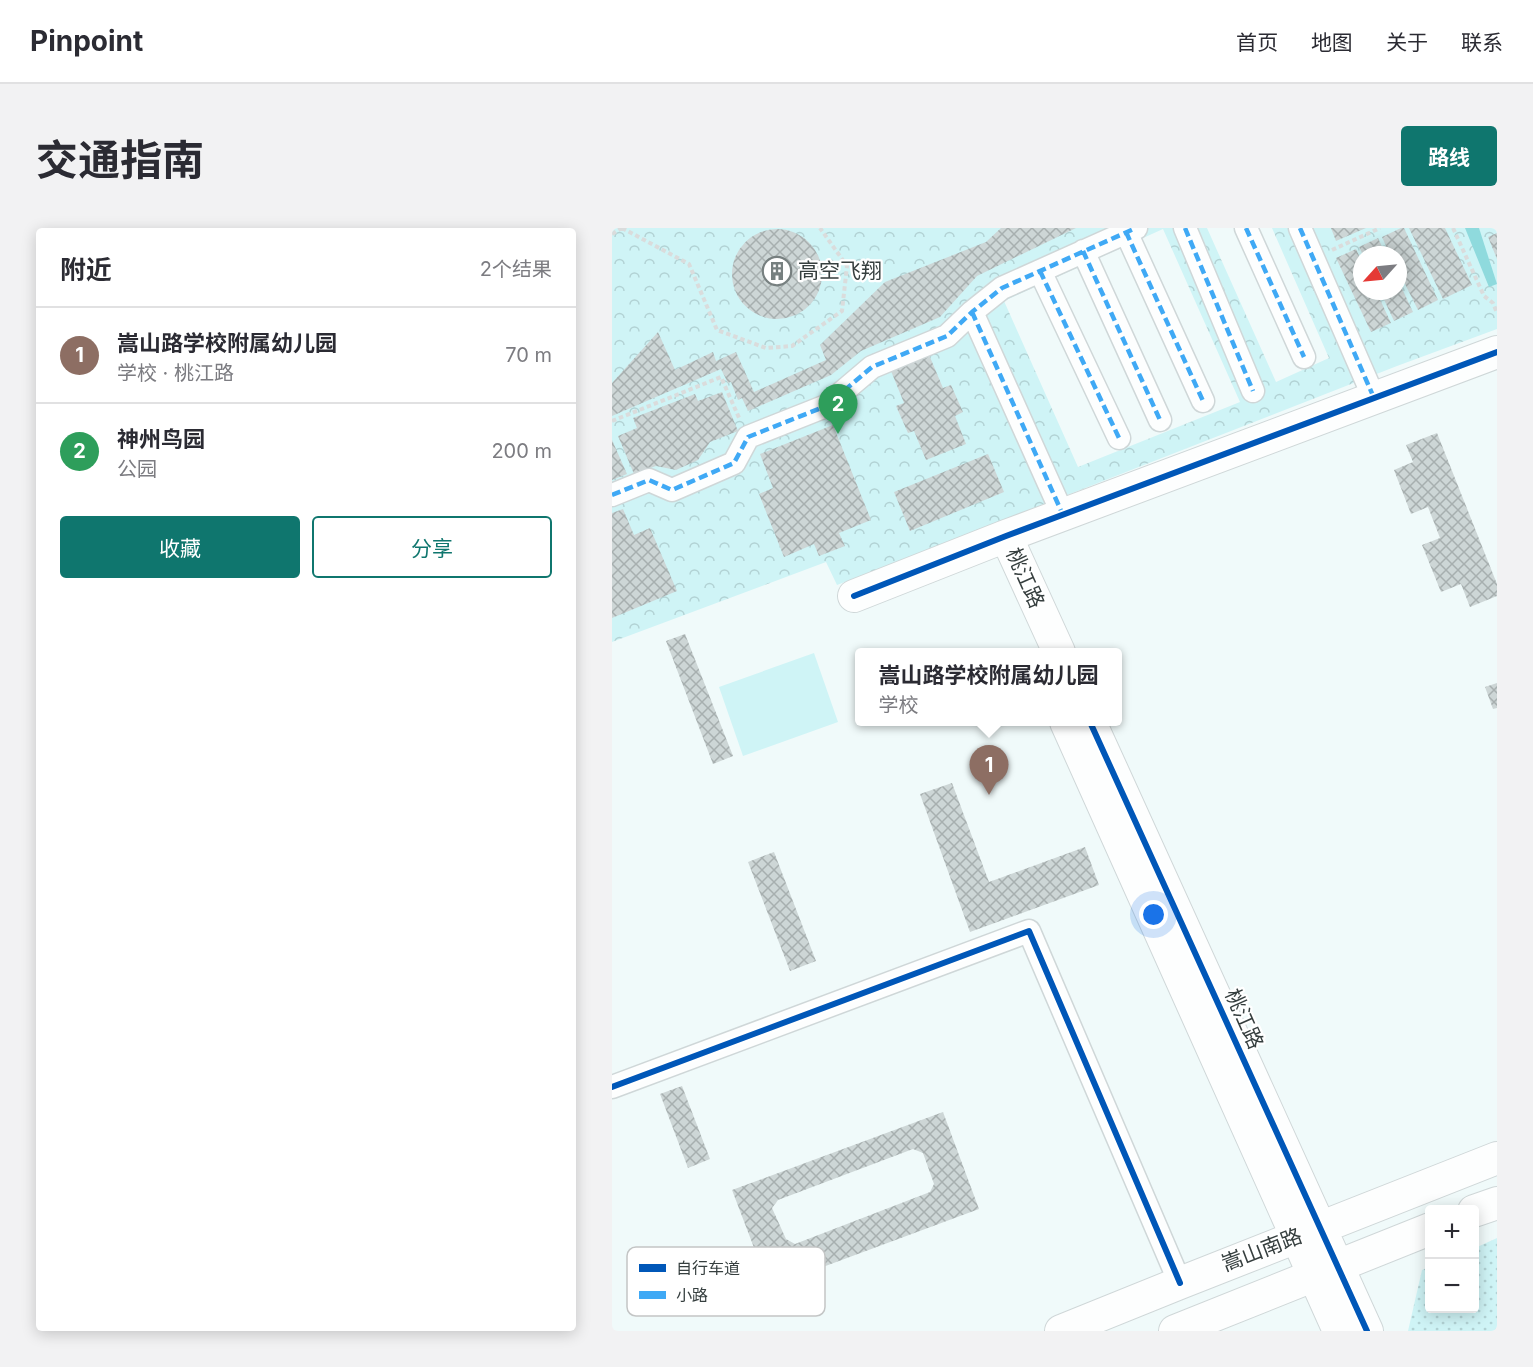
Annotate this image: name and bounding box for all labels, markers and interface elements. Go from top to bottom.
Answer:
text: Pinpoint [30,24,143,58]
text: 首页 [1236,30,1278,55]
text: 地图 [1311,30,1353,55]
text: 关于 [1386,30,1428,55]
text: 联系 [1461,30,1503,55]
button: 路线 [1401,126,1497,186]
text: 交通指南 [36,134,204,185]
north arrow [1353,246,1407,300]
text: 附近 [60,254,112,285]
building icon: 高空飞翔 [761,255,793,287]
text: 2个结果 [480,257,552,281]
place label: 高空飞翔 [798,258,882,283]
text: 嵩山路学校附属幼儿园 [117,330,337,356]
text: 1 [75,343,84,367]
text: 70 m [505,343,552,367]
text: 学校 · 桃江路 [117,361,234,385]
pin: 2 [818,384,858,434]
text: 神州鸟园 [117,426,205,452]
text: 2 [73,439,86,463]
text: 200 m [491,439,552,463]
text: 公园 [117,457,157,481]
button: 收藏 [60,516,300,578]
button: 分享 [312,516,552,578]
street label: 桃江路 [1001,544,1050,612]
popup [855,648,1122,726]
text: 嵩山路学校附属幼儿园 [878,662,1099,688]
text: 学校 [878,693,918,717]
pin: 1 [970,746,1009,795]
your location [1139,900,1168,929]
street label: 桃江路 [1220,985,1269,1053]
map controls [1425,1205,1479,1313]
button: + [1425,1205,1479,1259]
street label: 嵩山南路 [1218,1223,1306,1276]
legend [627,1247,825,1316]
text: 自行车道 [676,1258,740,1278]
button: − [1425,1259,1479,1313]
text: 小路 [676,1285,708,1305]

